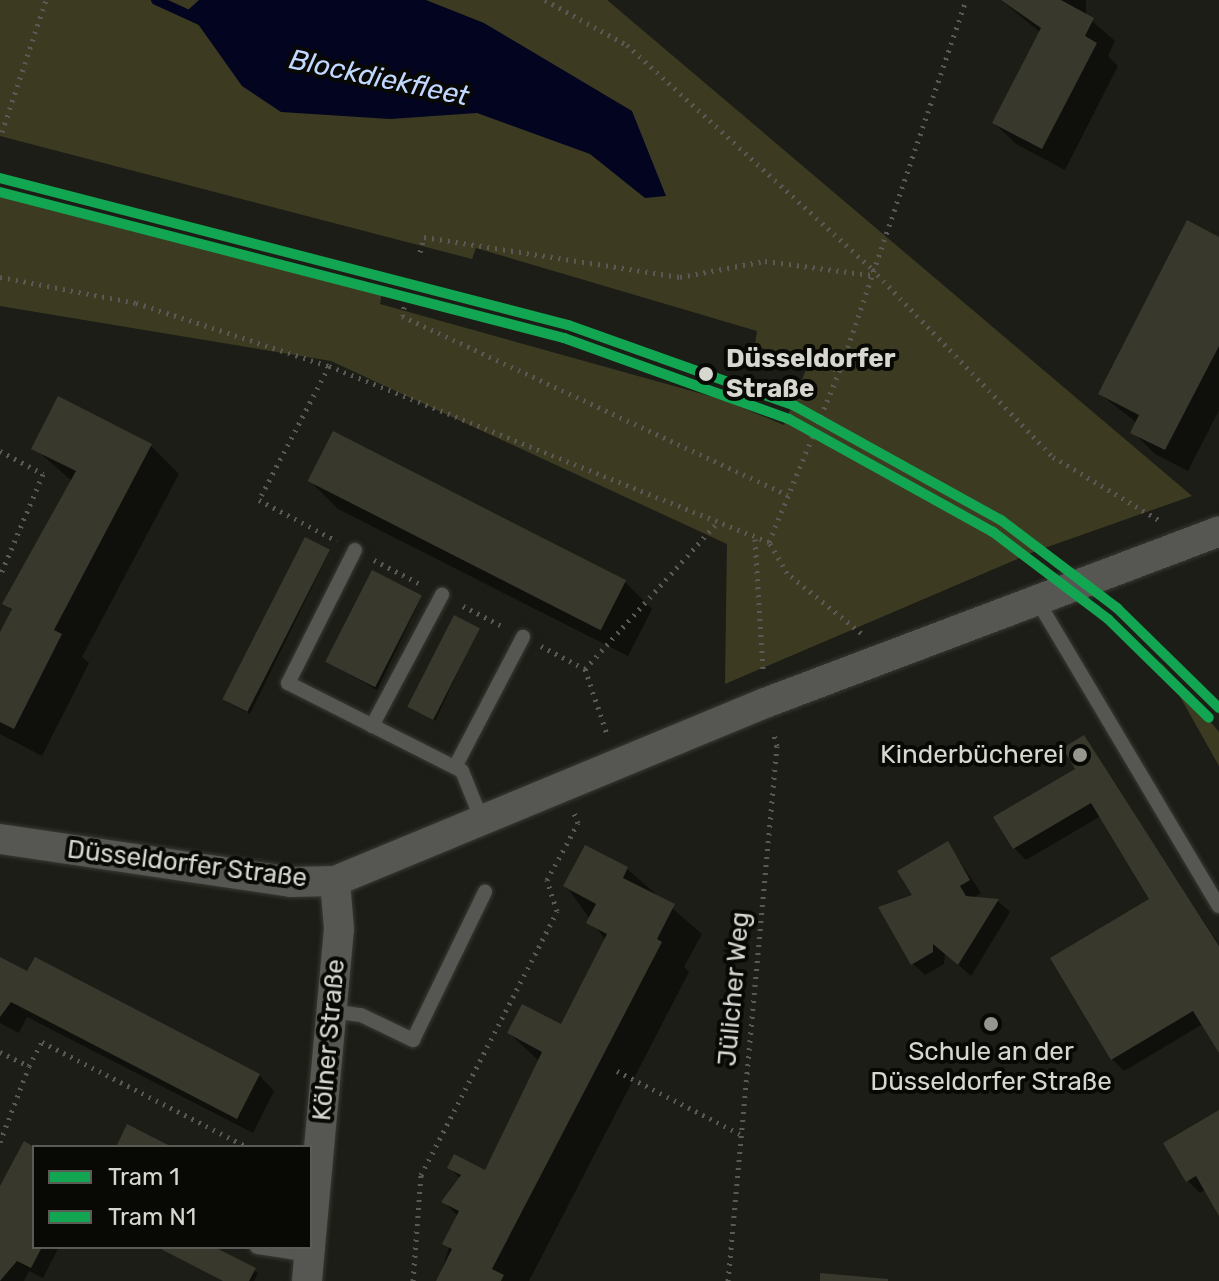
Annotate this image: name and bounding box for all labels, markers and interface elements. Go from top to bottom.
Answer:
water label: Blockdiekfleet [286,43,472,113]
place label: Düsseldorfer Straße [726,343,896,404]
marker: Düsseldorfer Straße [693,361,719,387]
place label: Kinderbücherei [880,739,1064,771]
marker: Kinderbücherei [1071,746,1089,764]
street label: Düsseldorfer Straße [65,834,309,894]
street label: Jülicher Weg [712,910,756,1068]
street label: Kölner Straße [306,958,352,1122]
marker: Schule an der Düsseldorfer Straße [982,1015,1000,1033]
place label: Schule an der Düsseldorfer Straße [870,1036,1112,1098]
legend [32,1145,312,1249]
text: Tram 1 [108,1163,180,1191]
text: Tram N1 [108,1203,196,1231]

